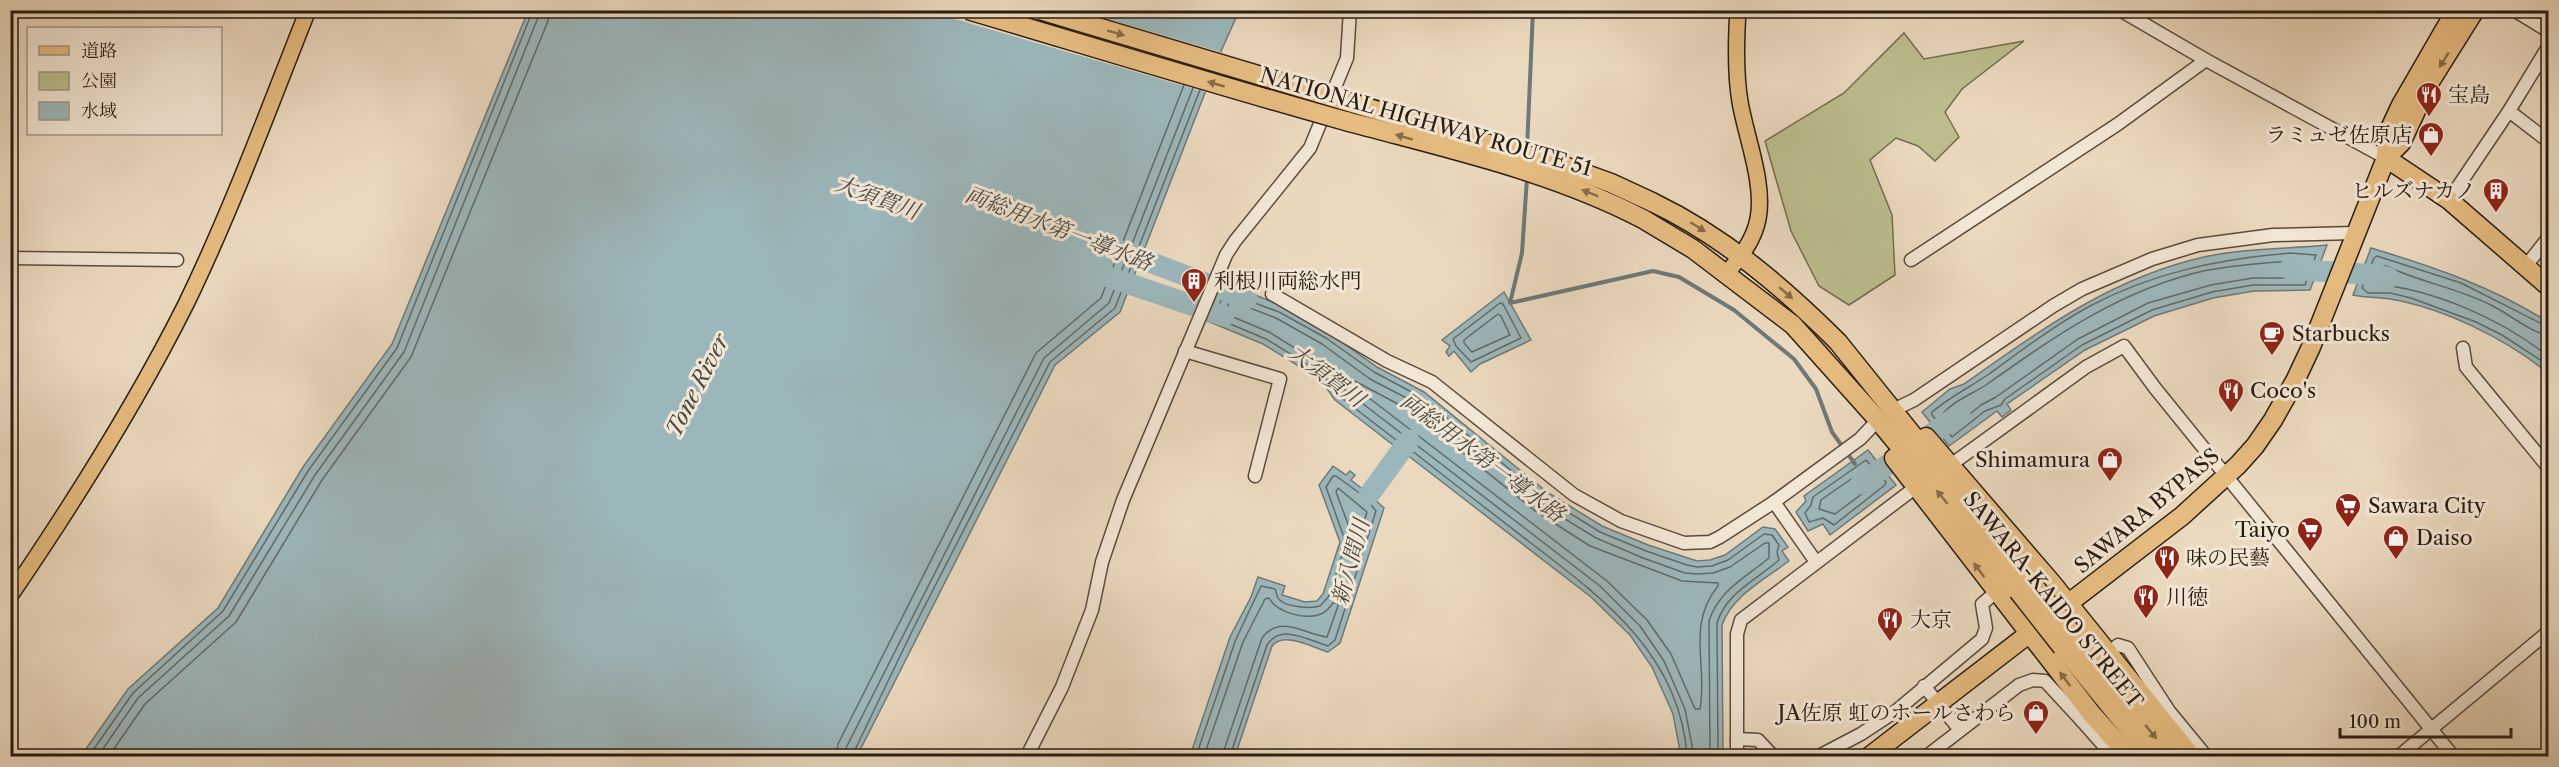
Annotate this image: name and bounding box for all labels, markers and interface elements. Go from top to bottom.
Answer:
legend [27,27,222,135]
one-way arrow [1107,29,1125,38]
text: 道路 [81,40,117,62]
one-way arrow [2438,52,2449,68]
street label: NATIONAL HIGHWAY ROUTE 51 [1257,62,1595,181]
text: 公園 [81,70,117,92]
one-way arrow [1207,79,1225,88]
restaurant icon: 宝島 [2414,80,2444,118]
place label: 宝島 [2448,82,2490,107]
text: 水域 [81,100,117,122]
shop icon: ラミュゼ佐原店 [2416,120,2446,158]
place label: ラミュゼ佐原店 [2265,122,2412,147]
one-way arrow [1395,132,1413,141]
water label: 大須賀川 [831,170,925,226]
building icon: ヒルズナカノ [2481,176,2511,214]
place label: ヒルズナカノ [2351,178,2476,203]
water label: 両総用水第一導水路 [962,180,1158,277]
one-way arrow [1581,188,1599,198]
one-way arrow [1690,221,1706,232]
building icon: 利根川両総水門 [1179,266,1209,304]
place label: 利根川両総水門 [1214,268,1361,293]
one-way arrow [1778,286,1793,299]
cafe icon: Starbucks [2257,319,2287,357]
place label: Starbucks [2292,321,2390,346]
water label: Tone River [660,328,735,441]
water label: 大須賀川 [1283,338,1372,414]
restaurant icon: Coco's [2216,376,2246,414]
place label: Coco's [2250,378,2316,403]
water label: 両総用水第一導水路 [1396,387,1571,529]
street label: SAWARA BYPASS [2069,443,2224,578]
shop icon: Shimamura [2095,445,2125,483]
place label: Shimamura [1975,447,2091,472]
street label: SAWARA-KAIDO STREET [1958,486,2149,713]
one-way arrow [1936,489,1948,504]
supermarket icon: Sawara City [2333,491,2363,529]
place label: Sawara City [2368,493,2486,518]
water label: 新八間川 [1326,514,1375,608]
supermarket icon: Taiyo [2295,515,2325,553]
place label: Taiyo [2235,517,2290,542]
shop icon: Daiso [2381,523,2411,561]
place label: Daiso [2416,525,2473,550]
restaurant icon: 味の民藝 [2152,543,2182,581]
place label: 味の民藝 [2186,545,2270,570]
one-way arrow [1973,562,1986,578]
restaurant icon: 川徳 [2131,582,2161,620]
place label: 川徳 [2166,584,2208,609]
restaurant icon: 大京 [1875,605,1905,643]
place label: 大京 [1910,607,1952,632]
one-way arrow [2058,671,2071,687]
shop icon: JA佐原 虹のホールさわら [2021,698,2051,736]
place label: JA佐原 虹のホールさわら [1775,700,2016,725]
scale bar [2340,701,2511,739]
text: 100 m [2349,711,2401,733]
one-way arrow [2145,724,2158,740]

